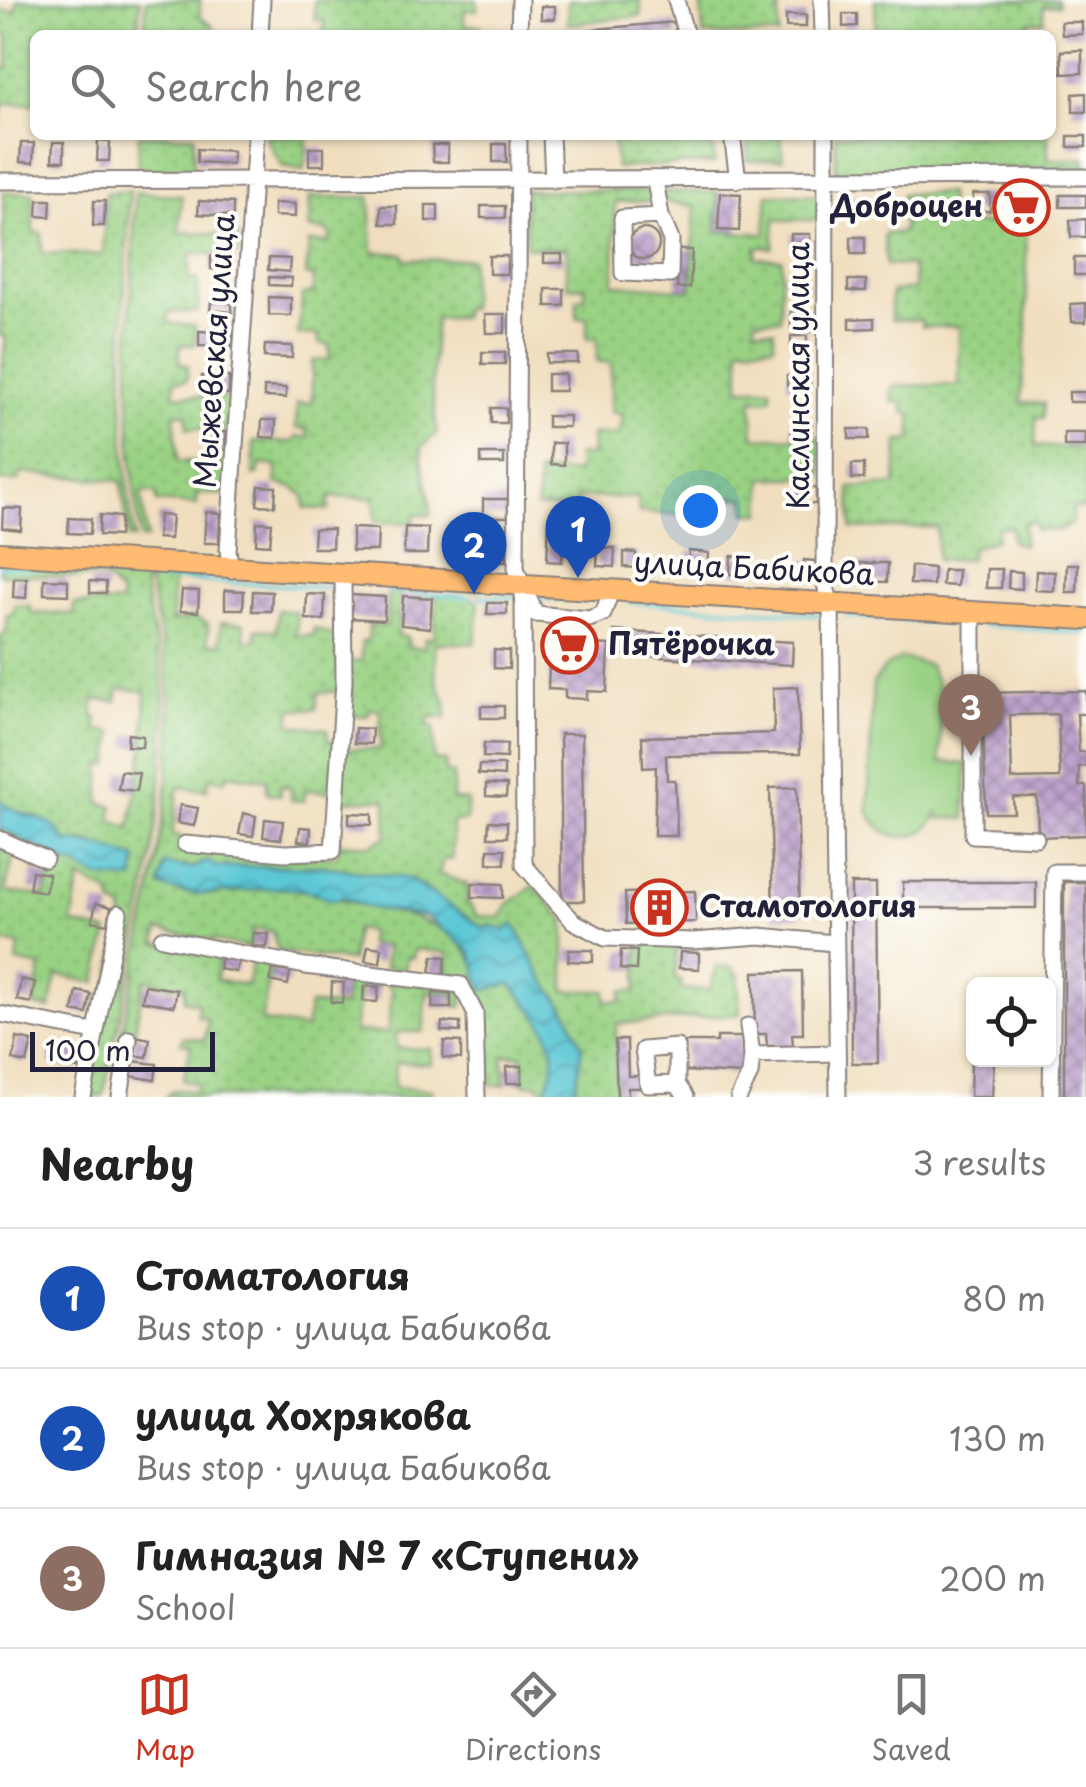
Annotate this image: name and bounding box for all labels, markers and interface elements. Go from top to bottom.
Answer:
search box [30,30,1056,140]
text: Search here [145,57,362,114]
icon: search [65,58,120,113]
supermarket icon: Доброцен [992,177,1052,237]
place label: Доброцен [830,182,983,227]
street label: Мыжевская улица [180,212,245,490]
street label: Каслинская улица [774,242,819,510]
your location [675,485,726,536]
pin: 1 [546,496,610,578]
pin: 2 [442,512,506,594]
street label: улица Бабикова [633,538,876,595]
supermarket icon: Пятёрочка [539,615,599,675]
place label: Пятёрочка [608,620,775,665]
pin: 3 [938,674,1004,756]
building icon: Стамотология [630,877,690,937]
place label: Стамотология [699,882,917,927]
map controls [966,977,1056,1067]
button: locate [966,977,1056,1067]
scale bar [30,1027,215,1072]
text: 100 m [45,1028,131,1071]
text: Nearby [40,1131,194,1194]
text: 3 results [912,1138,1046,1186]
text: Стоматология [135,1246,410,1303]
text: 1 [65,1274,80,1322]
text: 80 m [962,1274,1046,1322]
text: Bus stop · улица Бабикова [135,1303,551,1351]
text: улица Хохрякова [135,1386,471,1443]
text: 2 [61,1414,84,1462]
text: 130 m [949,1414,1046,1462]
text: Bus stop · улица Бабикова [135,1443,551,1491]
text: Гимназия № 7 «Ступени» [135,1526,639,1583]
text: 3 [62,1554,83,1602]
text: 200 m [939,1554,1046,1602]
text: School [135,1583,236,1631]
tab: Map [135,1667,195,1770]
tab: Directions [465,1667,601,1770]
tab: Saved [871,1667,951,1770]

